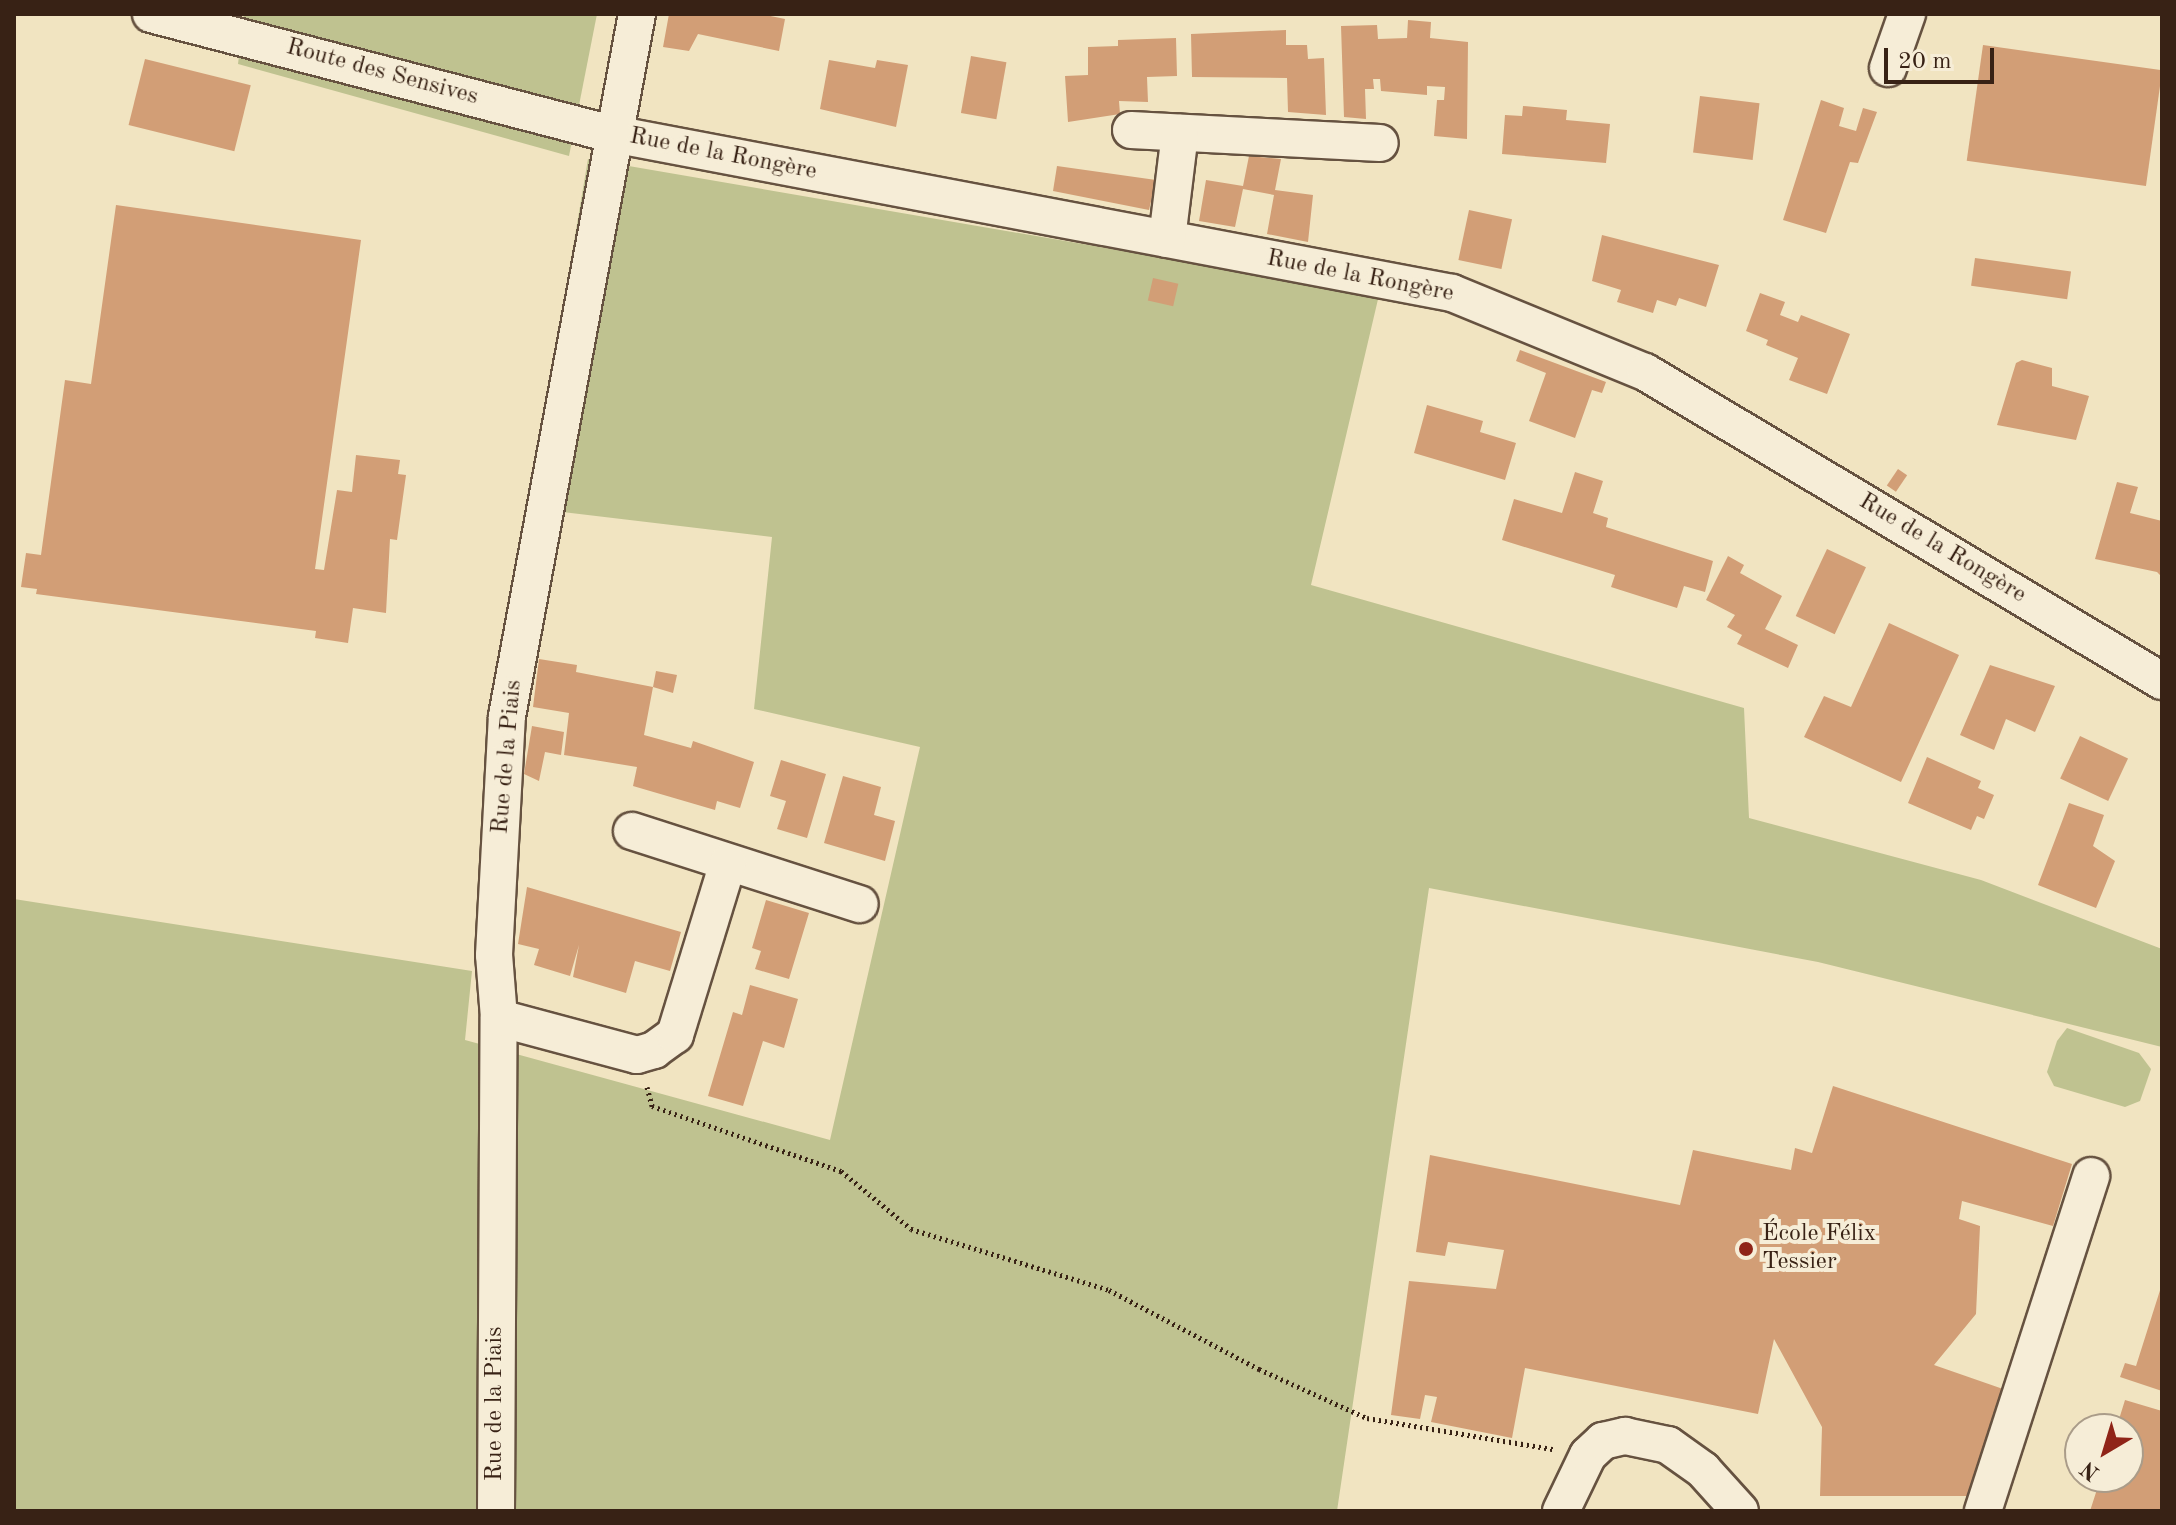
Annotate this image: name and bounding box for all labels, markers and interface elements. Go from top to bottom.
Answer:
scale bar [1888,32,1998,82]
street label: Route des Sensives [283,34,481,112]
text: 20 m [1898,50,1952,74]
street label: Rue de la Rongère [627,123,819,187]
street label: Rue de la Rongère [1264,245,1456,309]
street label: Rue de la Rongère [1853,488,2031,610]
street label: Rue de la Piais [487,679,529,835]
place label: École Félix Tessier [1762,1221,1876,1277]
marker: École Félix Tessier [1737,1240,1755,1258]
street label: Rue de la Piais [482,1327,510,1481]
north arrow [2064,1413,2144,1493]
text: N [2077,1456,2104,1484]

